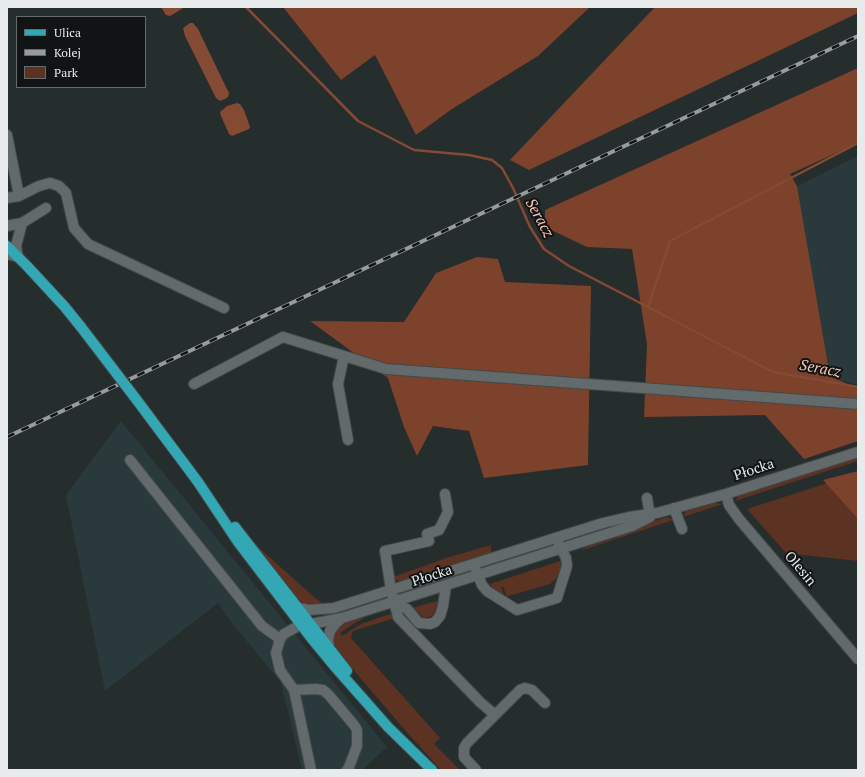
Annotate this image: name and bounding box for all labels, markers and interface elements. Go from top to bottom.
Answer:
legend [16,16,146,88]
text: Ulica [54,25,81,40]
text: Kolej [54,45,81,60]
text: Park [54,65,78,80]
water label: Seracz [521,196,557,240]
water label: Seracz [798,357,842,381]
street label: Płocka [732,456,776,484]
street label: Olesin [781,548,819,590]
street label: Płocka [410,562,454,590]

